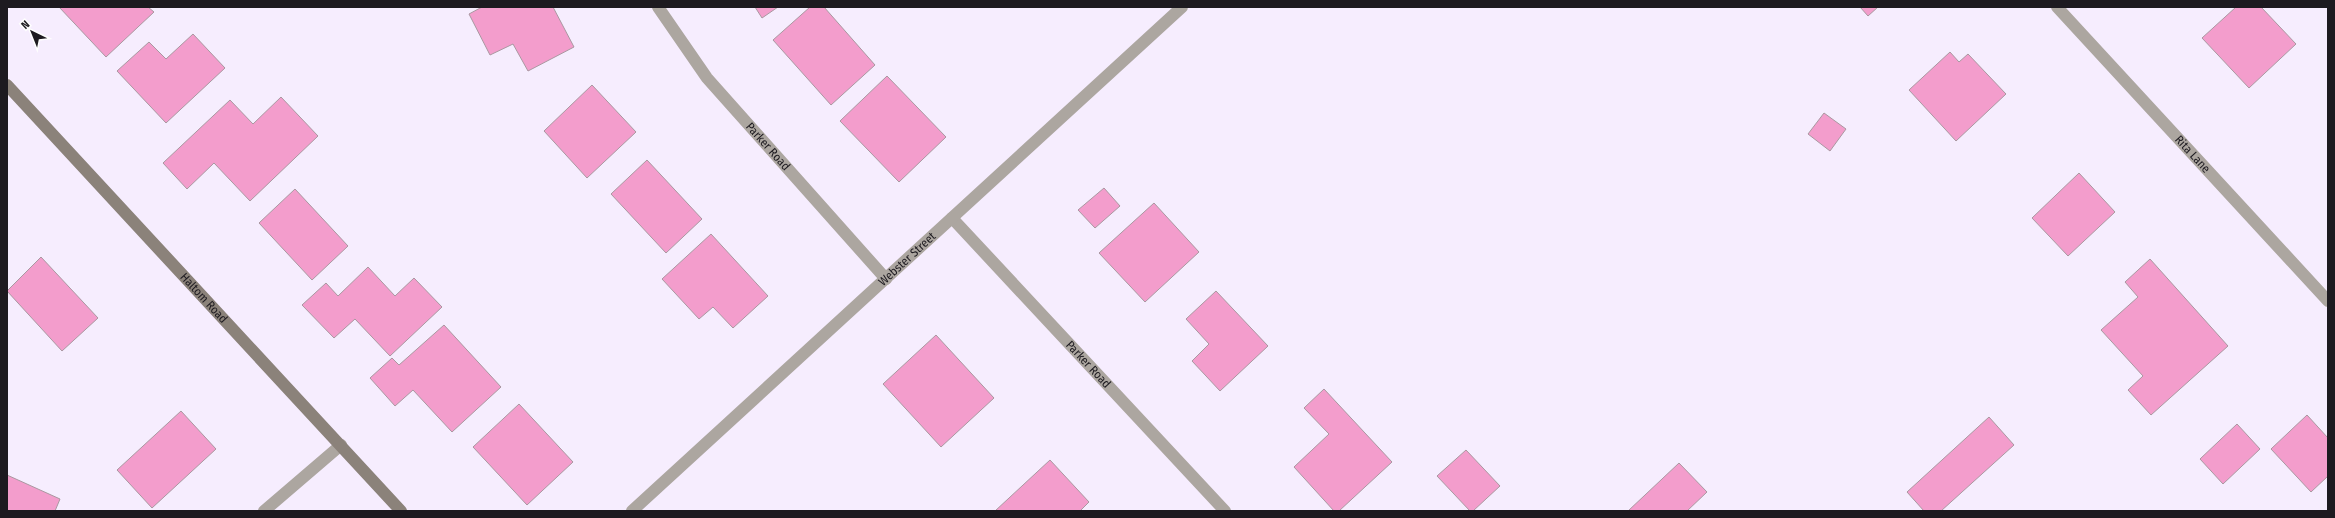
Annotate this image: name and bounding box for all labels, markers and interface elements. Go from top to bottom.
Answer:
north arrow [12,12,52,52]
text: N [19,18,32,32]
street label: Parker Road [743,120,793,173]
street label: Rita Lane [2172,133,2213,176]
street label: Webster Street [876,229,939,289]
street label: Haltom Road [177,270,231,326]
street label: Parker Road [1063,338,1114,391]

